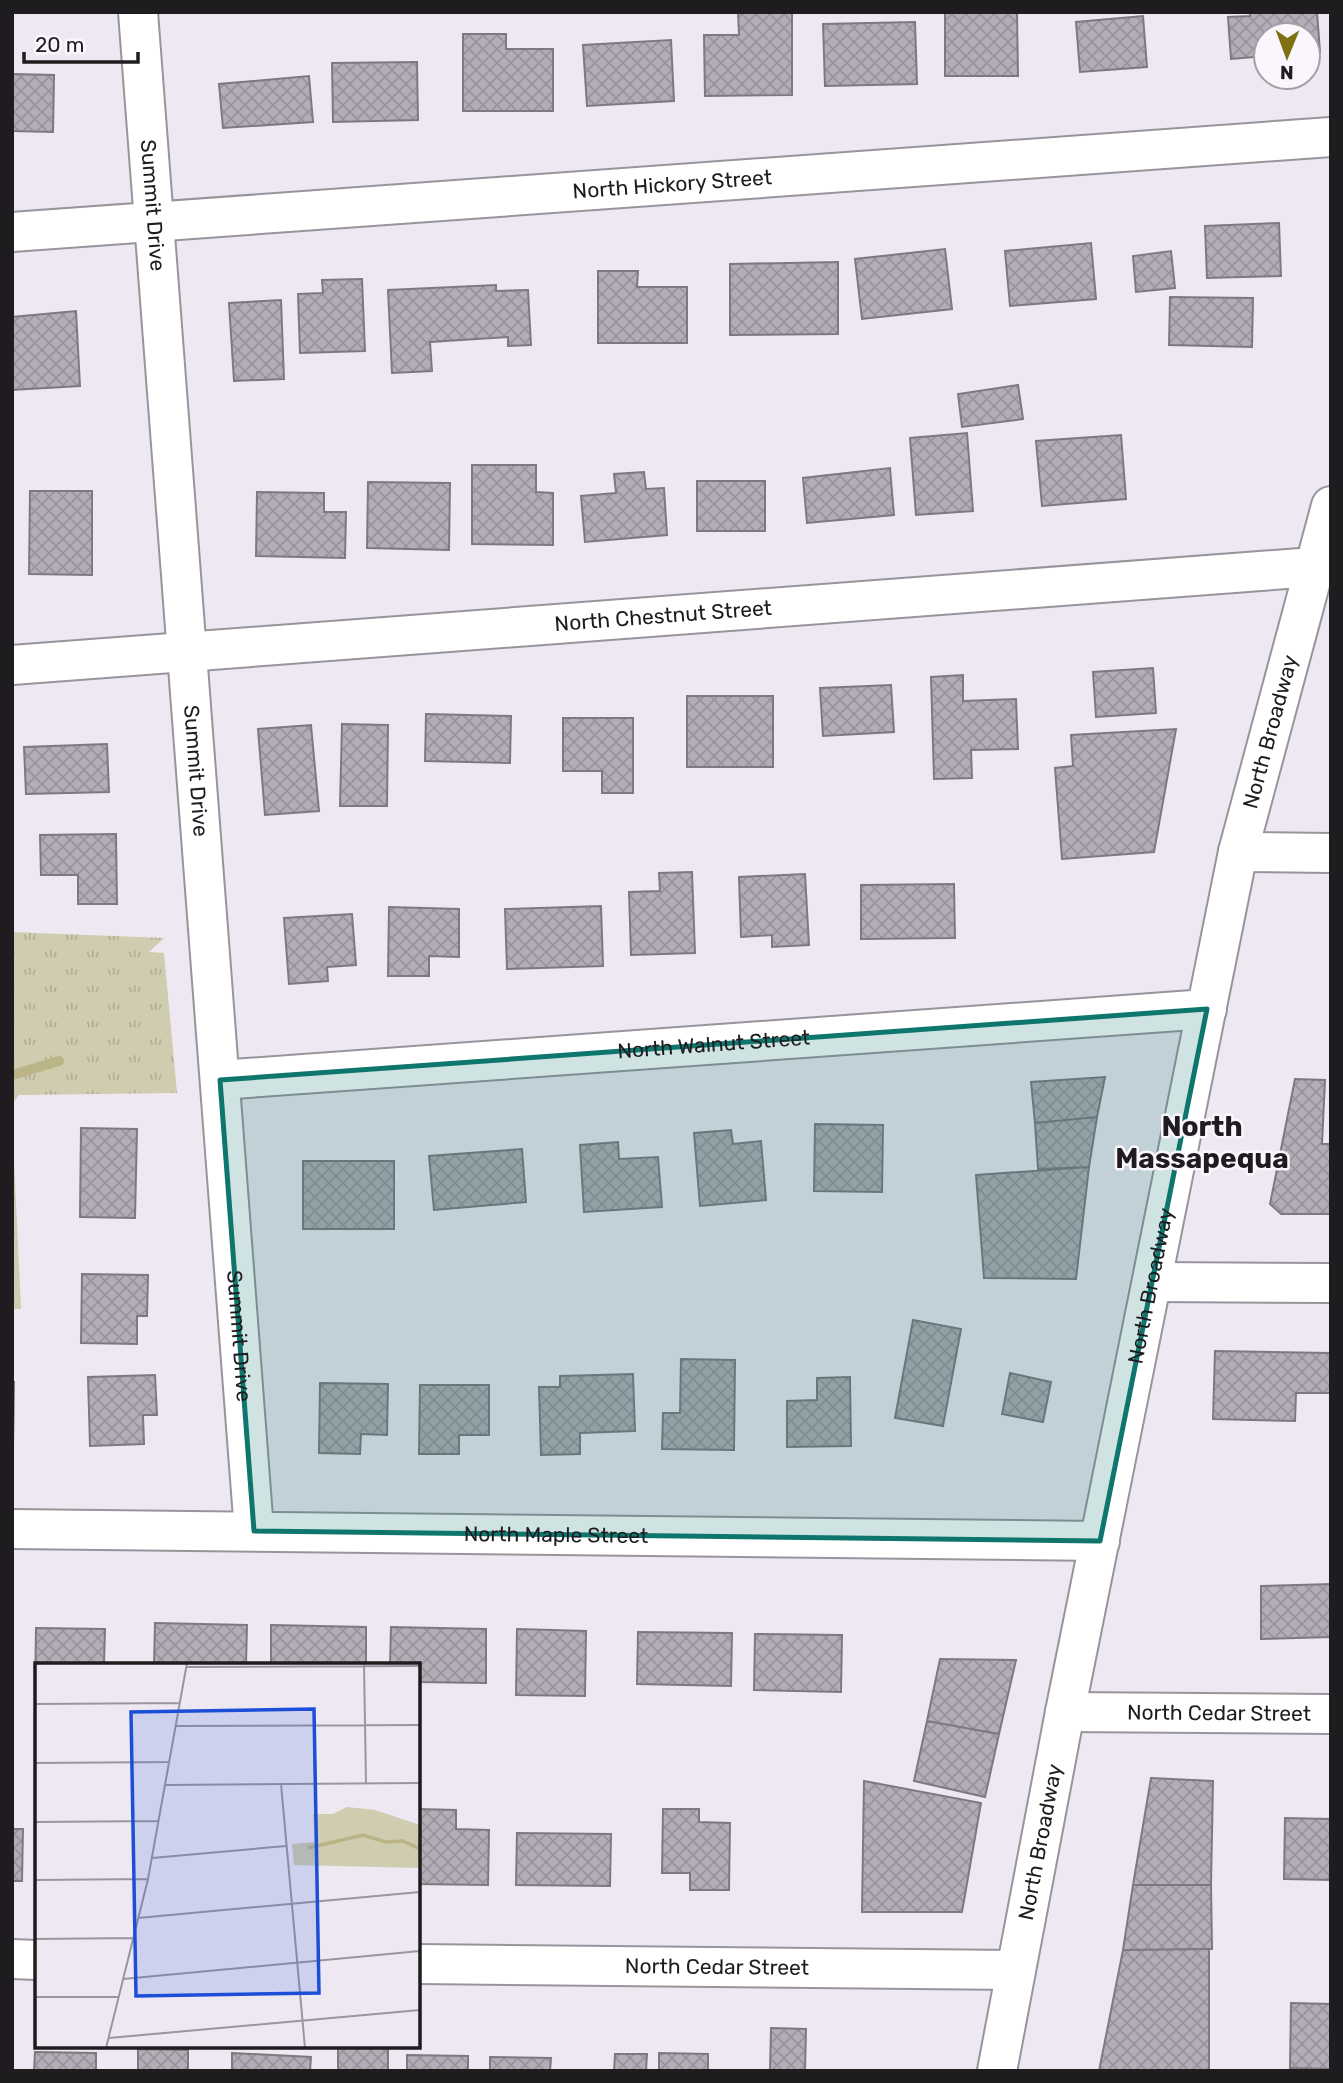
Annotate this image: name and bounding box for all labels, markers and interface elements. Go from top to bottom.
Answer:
scale bar [24,21,138,65]
north arrow [1252,21,1322,91]
text: 20 m [35,32,84,57]
text: N [1280,61,1294,84]
street label: Summit Drive [136,139,171,272]
street label: North Hickory Street [572,164,773,204]
street label: North Chestnut Street [554,595,773,636]
street label: North Broadway [1237,652,1303,811]
street label: Summit Drive [179,704,214,838]
street label: North Walnut Street [617,1025,811,1063]
district label: North Massapequa [1115,1110,1289,1175]
street label: North Broadway [1122,1205,1178,1366]
street label: Summit Drive [222,1269,257,1403]
street label: North Maple Street [464,1521,648,1548]
inset map [35,1663,420,2048]
street label: North Cedar Street [1127,1699,1311,1726]
street label: North Broadway [1013,1761,1067,1922]
street label: North Cedar Street [625,1953,809,1980]

